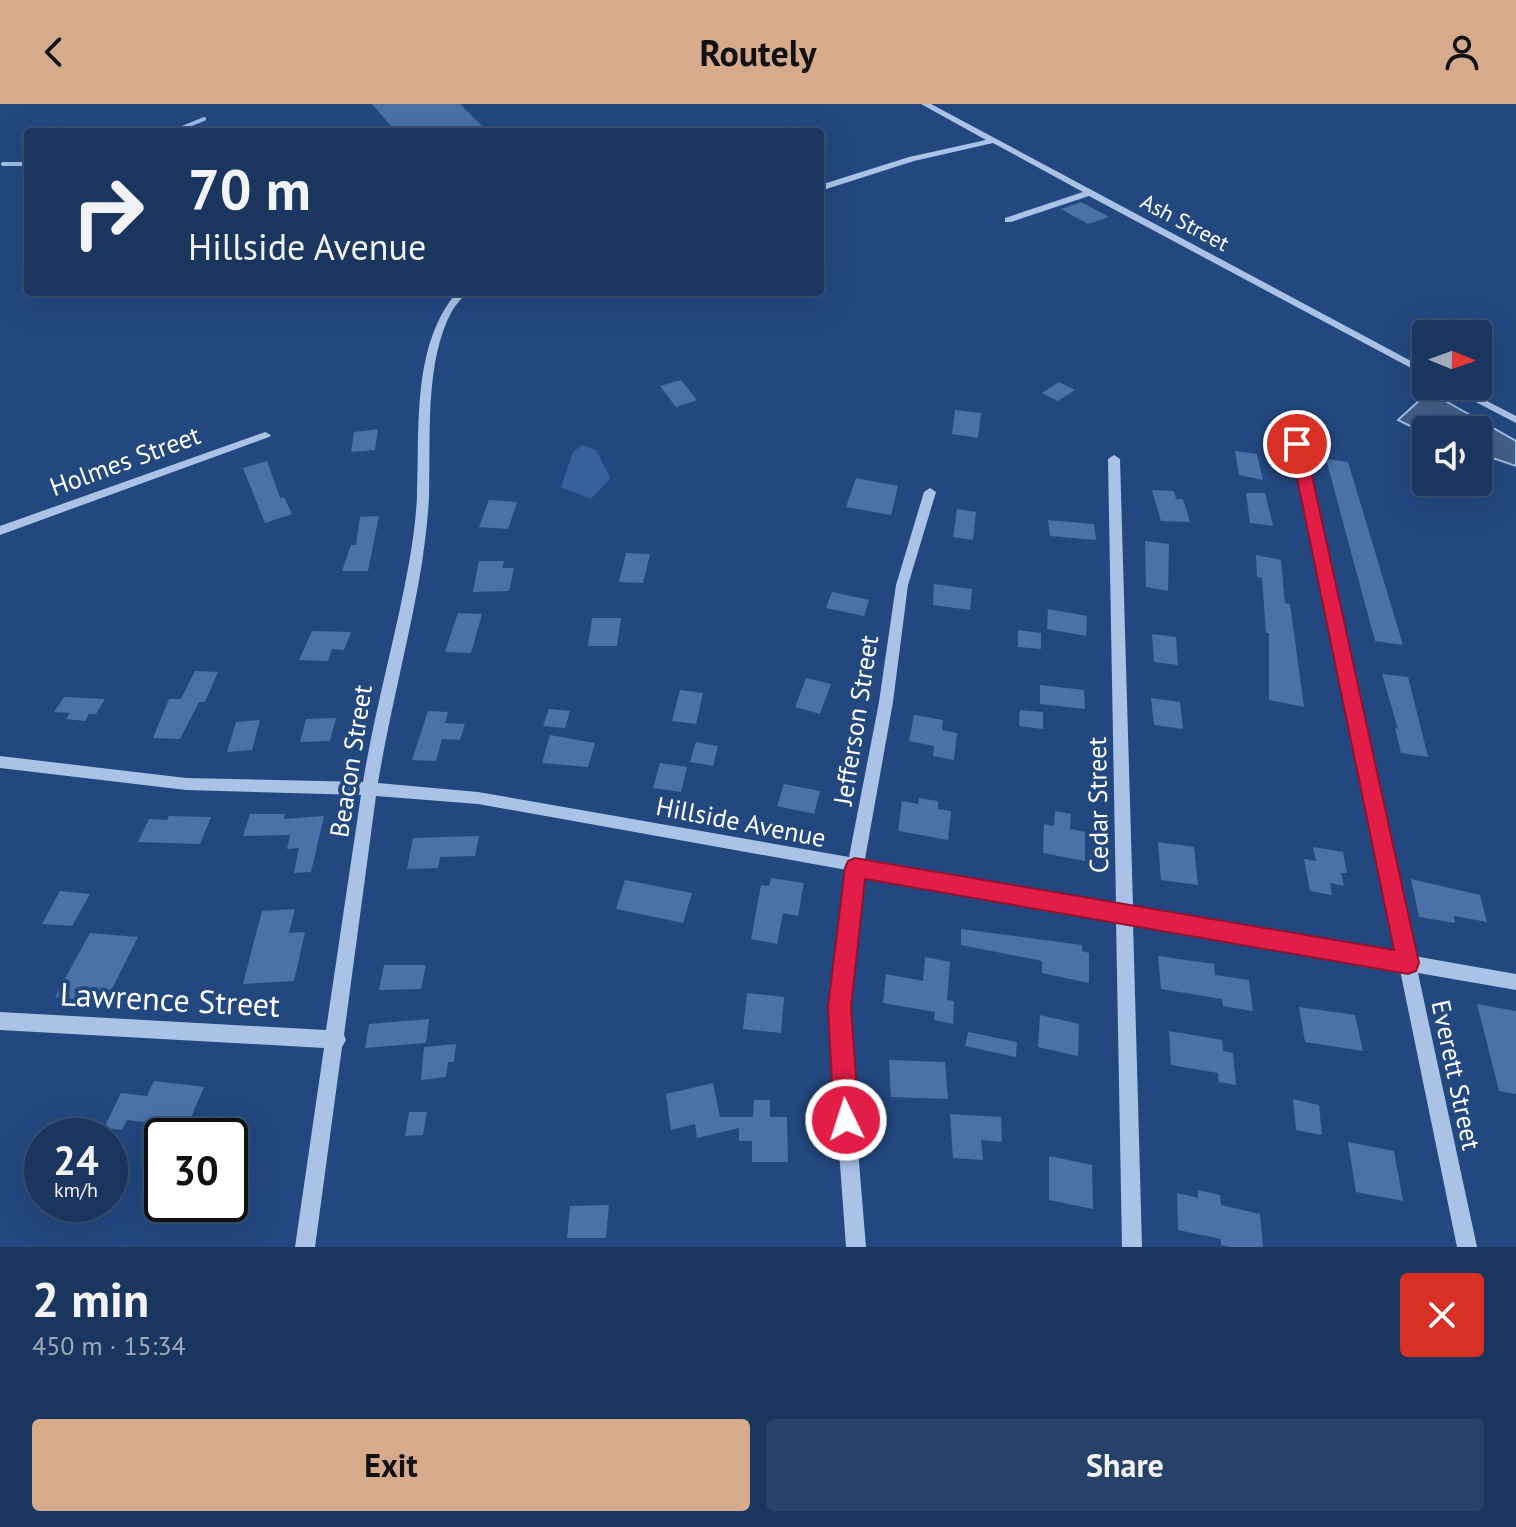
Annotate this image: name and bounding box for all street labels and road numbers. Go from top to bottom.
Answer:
street label: Ash Street [1136,187,1235,257]
street label: Holmes Street [45,418,205,503]
street label: Jefferson Street [826,632,885,808]
street label: Beacon Street [322,682,379,840]
street label: Cedar Street [1080,736,1115,873]
street label: Hillside Avenue [654,789,829,854]
street label: Lawrence Street [59,972,281,1026]
street label: Everett Street [1425,997,1489,1153]

